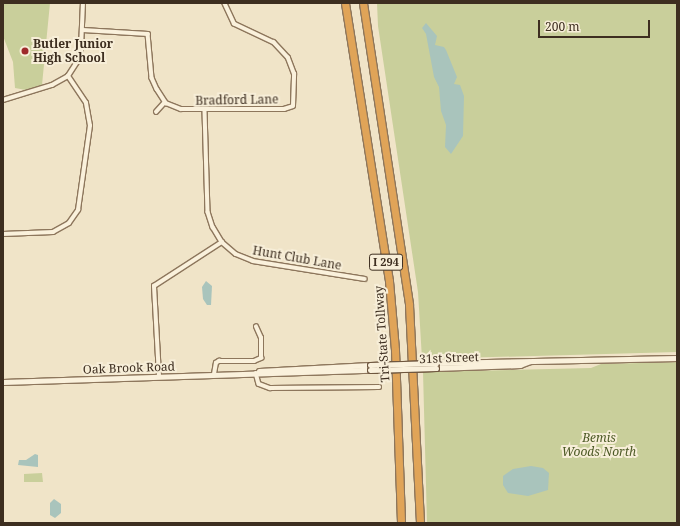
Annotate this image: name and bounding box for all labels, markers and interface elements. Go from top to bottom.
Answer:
scale bar [540,12,652,38]
text: 200 m [545,18,580,35]
place label: Butler Junior High School [33,37,113,65]
marker: Butler Junior High School [20,46,30,56]
street label: Bradford Lane [195,92,279,108]
street label: Hunt Club Lane [252,243,342,273]
road number: I 294 [369,253,403,271]
street label: Tri-State Tollway [371,285,393,383]
street label: 31st Street [419,350,479,366]
street label: Oak Brook Road [83,359,175,377]
park label: Bemis Woods North [562,431,636,459]

